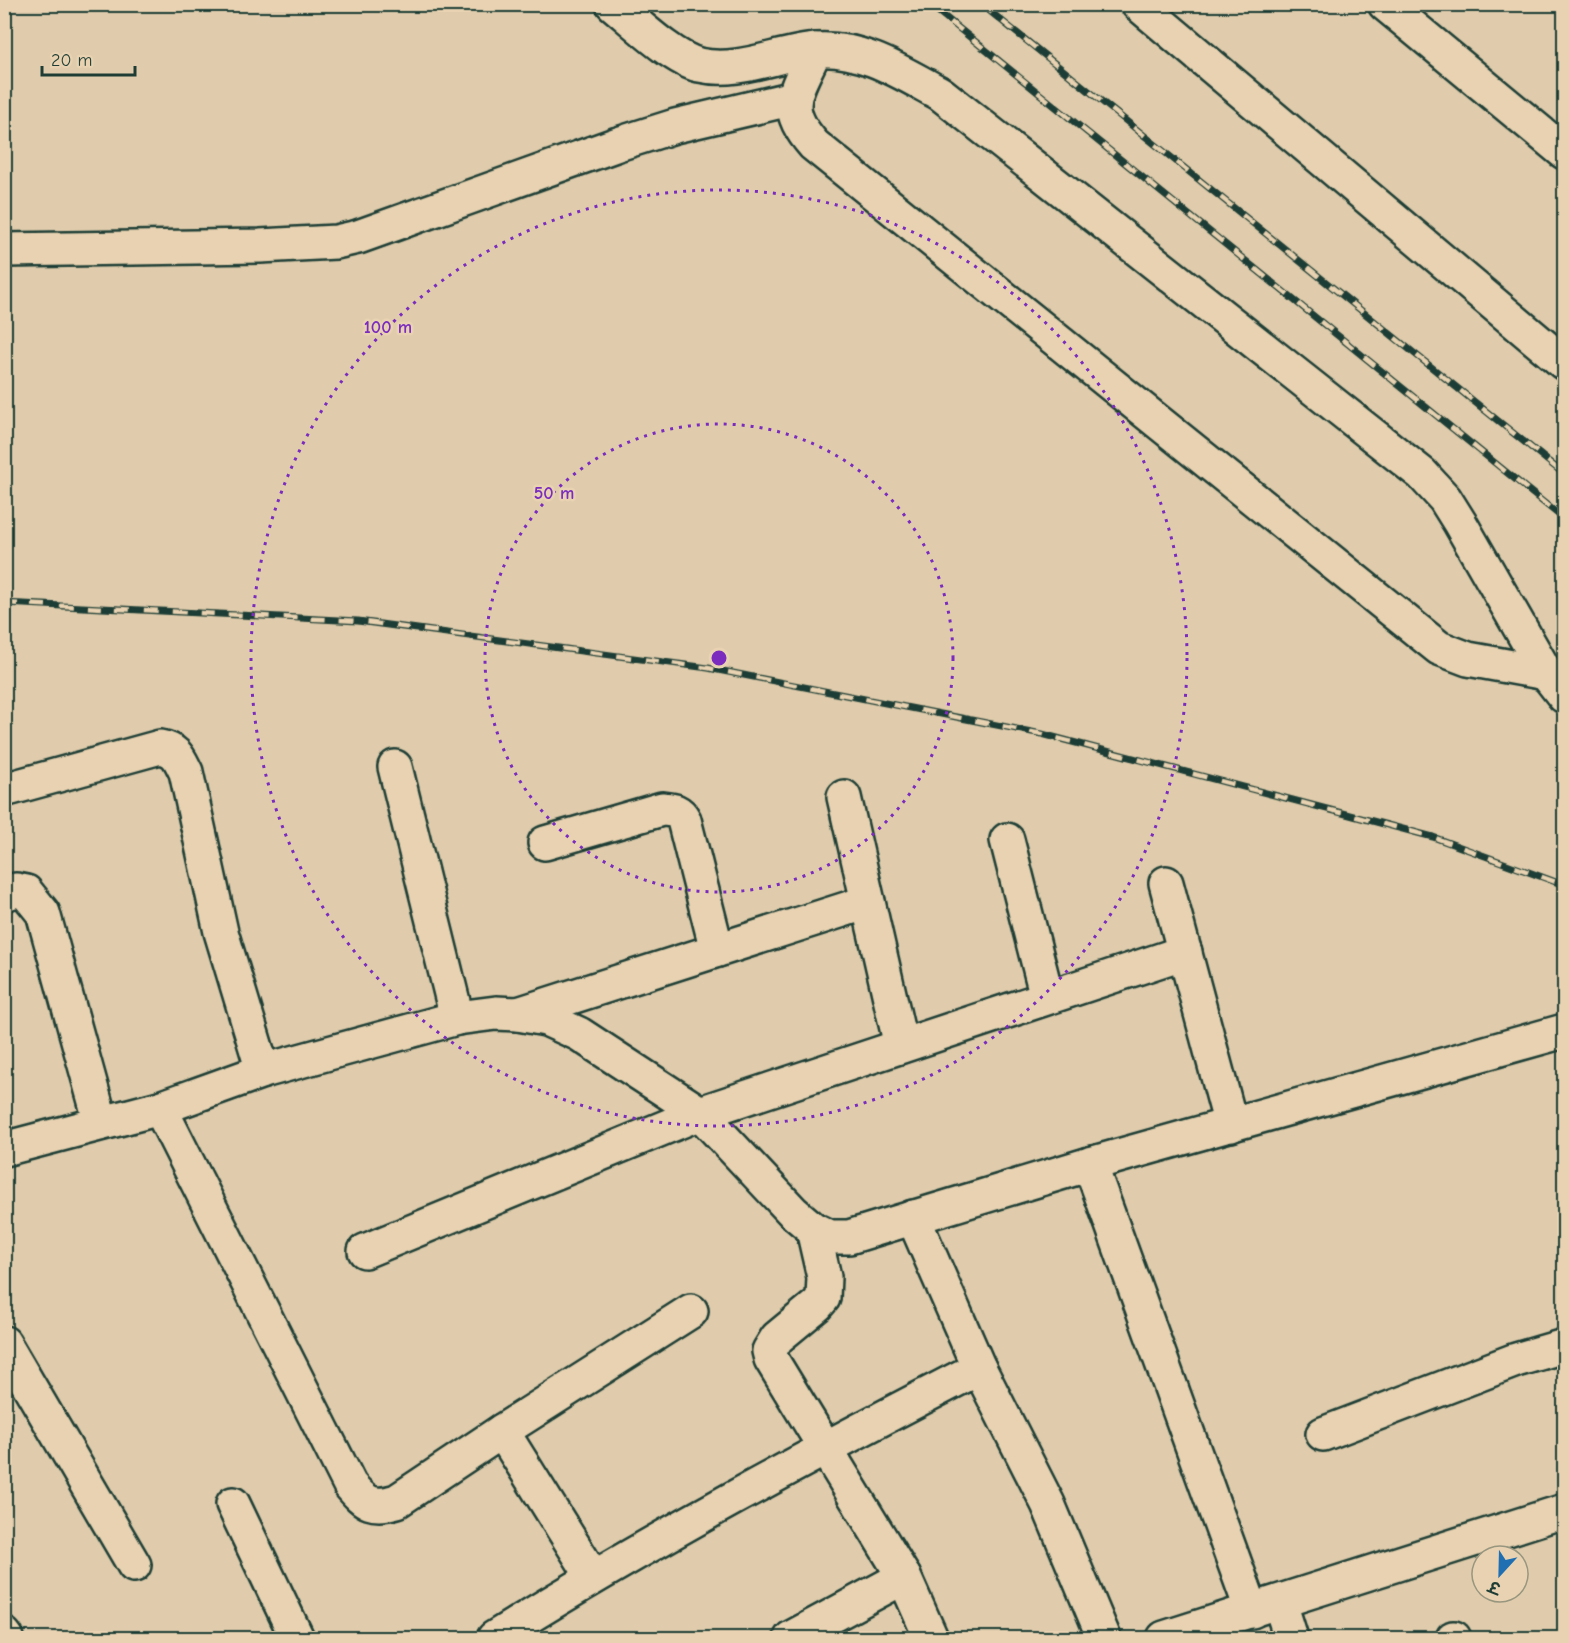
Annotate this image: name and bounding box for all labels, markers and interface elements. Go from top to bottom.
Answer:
scale bar [42,39,135,77]
text: 20 m [51,50,92,71]
text: 100 m [364,317,412,338]
text: 50 m [534,483,574,504]
centre of rings [709,648,729,668]
north arrow [1470,1544,1530,1604]
text: उ [1485,1576,1505,1598]

